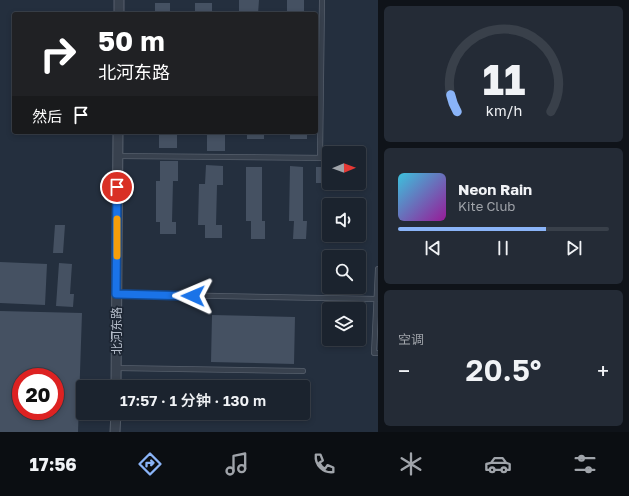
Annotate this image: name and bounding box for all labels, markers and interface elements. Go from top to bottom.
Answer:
text: 50 m [98,24,165,57]
icon: right [32,28,84,80]
text: 11 [482,54,525,104]
text: 北河东路 [98,61,170,83]
text: km/h [485,102,522,119]
icon: arrive [70,104,92,126]
text: 然后 [32,107,62,125]
north arrow [322,146,366,190]
map controls [322,146,366,346]
pin [100,170,134,204]
icon: arrive [106,176,128,198]
text: Neon Rain [458,180,532,198]
button: sound [322,198,366,242]
text: Kite Club [458,198,515,214]
icon: previous [422,237,444,259]
icon: pause [492,237,514,259]
icon: next [563,237,585,259]
button: search [322,250,366,294]
position arrow [172,275,214,317]
button: layers [322,302,366,346]
street label: 北河东路 [109,307,124,355]
text: 空调 [398,331,424,347]
text: 20.5° [465,352,542,388]
text: − [398,357,410,384]
text: + [597,357,609,384]
speed limit sign: 20 [12,368,64,420]
text: 17:57 · 1 分钟 · 130 m [120,391,266,409]
icon: directions [136,450,164,478]
icon: music [223,450,251,478]
icon: phone [310,450,338,478]
icon: climate [397,450,425,478]
icon: car [484,450,512,478]
icon: filters [571,450,599,478]
text: 17:56 [30,453,77,475]

